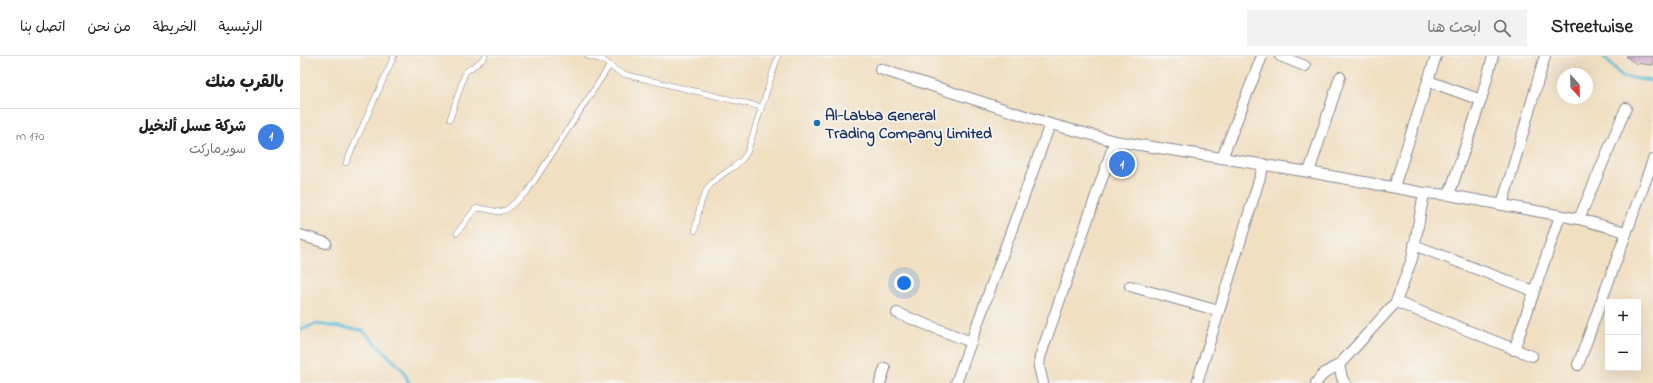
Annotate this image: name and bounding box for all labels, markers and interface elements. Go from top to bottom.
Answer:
search box [1247,10,1527,46]
text: Streetwise [1551,14,1633,41]
text: اتصل بنا [20,17,65,38]
text: من نحن [87,17,131,38]
text: الخريطة [153,17,197,38]
text: الرئيسية [219,17,263,38]
text: ابحث هنا [1427,17,1481,39]
icon: search [1491,17,1513,39]
north arrow [1557,68,1593,104]
text: بالقرب منك [205,70,284,95]
place label: Al-Labba General Trading Company Limited [825,104,992,147]
text: شركة عسل ألنخيل [139,116,246,138]
marker: Al-Labba General Trading Company Limited [812,118,822,128]
text: 170 m [16,127,44,146]
text: 1 [269,127,273,146]
text: سوبرماركت [189,140,246,159]
pin: 1 [1109,149,1135,179]
your location [894,273,914,293]
map controls [1605,299,1641,371]
button: + [1605,299,1641,335]
button: − [1605,335,1641,371]

